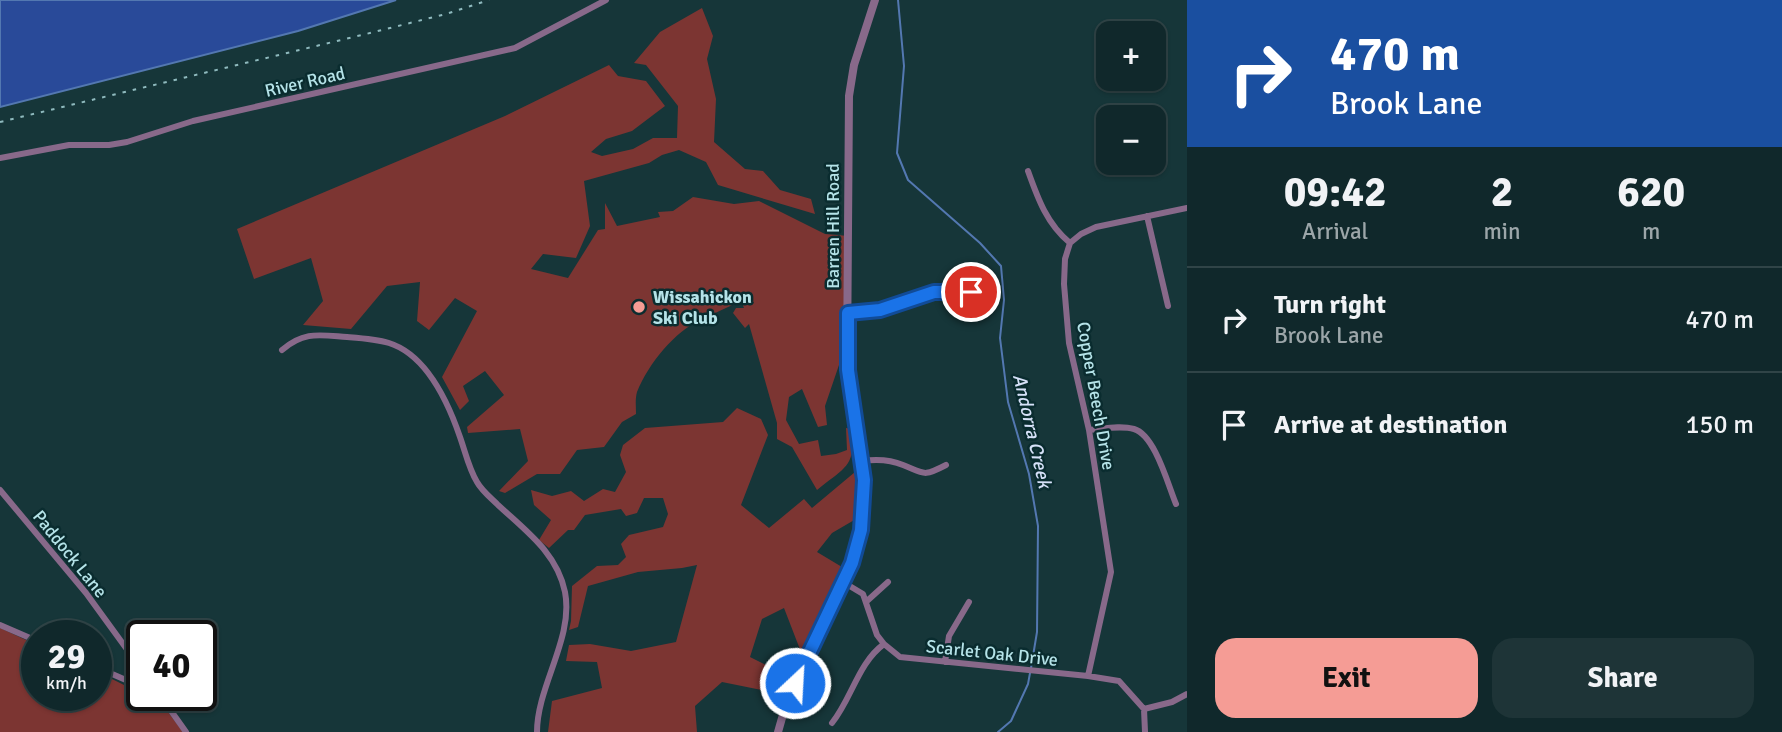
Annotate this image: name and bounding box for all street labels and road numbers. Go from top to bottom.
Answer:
street label: River Road [263,62,347,102]
street label: Barren Hill Road [822,163,844,289]
street label: Copper Beech Drive [1072,320,1120,472]
street label: Paddock Lane [28,506,112,602]
street label: Scarlet Oak Drive [925,635,1059,671]

